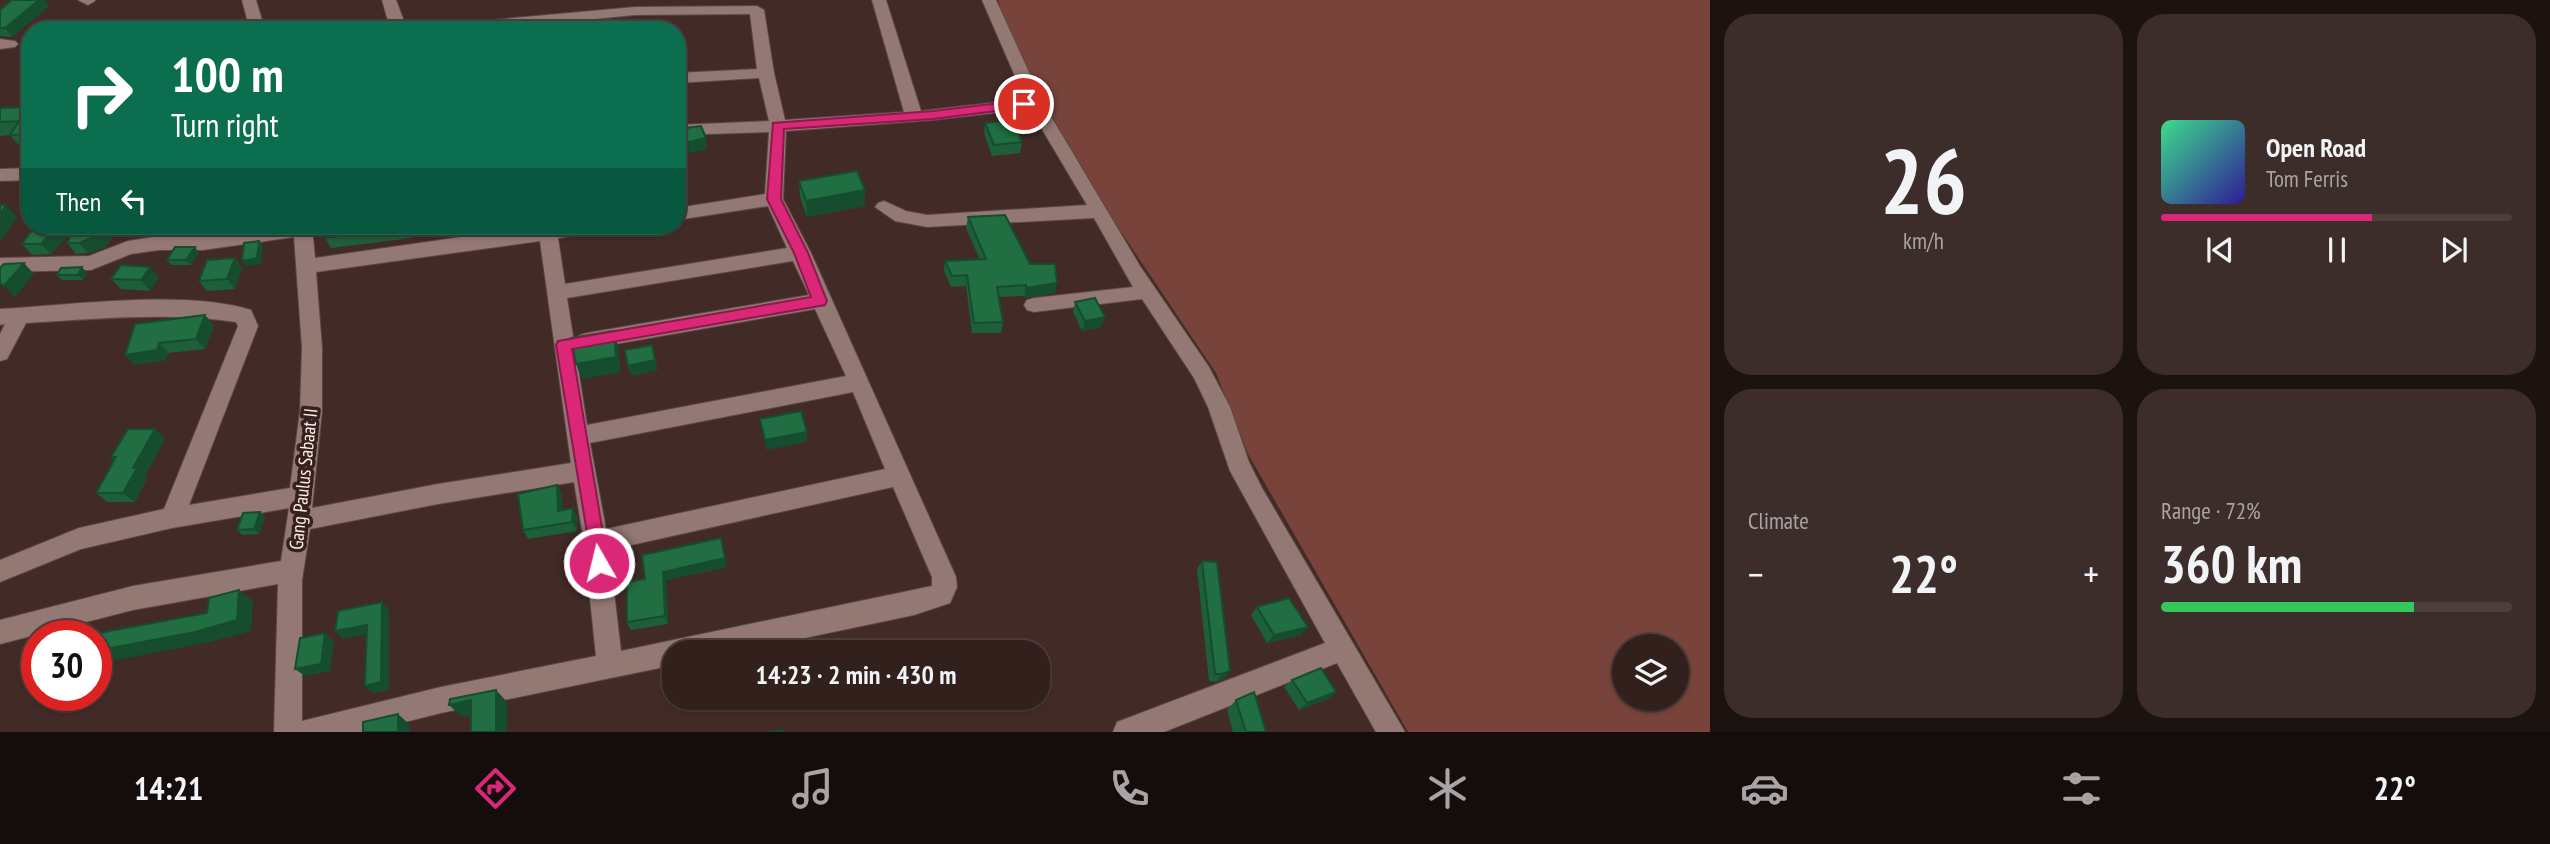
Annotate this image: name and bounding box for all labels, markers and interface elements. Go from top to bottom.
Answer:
text: 100 m [171,42,284,106]
icon: right [56,49,147,140]
pin [994,74,1054,134]
icon: arrive [1005,85,1043,123]
text: Turn right [171,104,279,146]
text: 26 [1880,121,1967,239]
text: Open Road [2266,131,2366,164]
text: Tom Ferris [2266,164,2348,193]
icon: left [115,182,153,220]
text: Then [56,185,101,218]
text: km/h [1903,226,1944,255]
icon: previous [2201,231,2239,269]
icon: pause [2318,231,2356,269]
icon: next [2435,231,2473,269]
street label: Gang Paulus Sabaat II [284,407,322,551]
text: Range · 72% [2161,496,2261,525]
text: Climate [1748,506,1809,535]
position arrow [562,526,636,600]
text: 360 km [2161,530,2302,597]
text: 22° [1889,540,1958,607]
text: − [1748,549,1764,598]
text: + [2083,549,2099,598]
speed limit sign: 30 [21,620,112,711]
map controls [1612,634,1689,711]
button: layers [1612,634,1689,711]
text: 14:23 · 2 min · 430 m [756,658,956,691]
icon: directions [471,764,520,813]
icon: music [788,764,837,813]
icon: phone [1105,764,1154,813]
icon: climate [1423,764,1472,813]
icon: car [1740,764,1789,813]
icon: filters [2057,764,2106,813]
text: 14:21 [134,767,203,809]
text: 22° [2374,767,2416,809]

